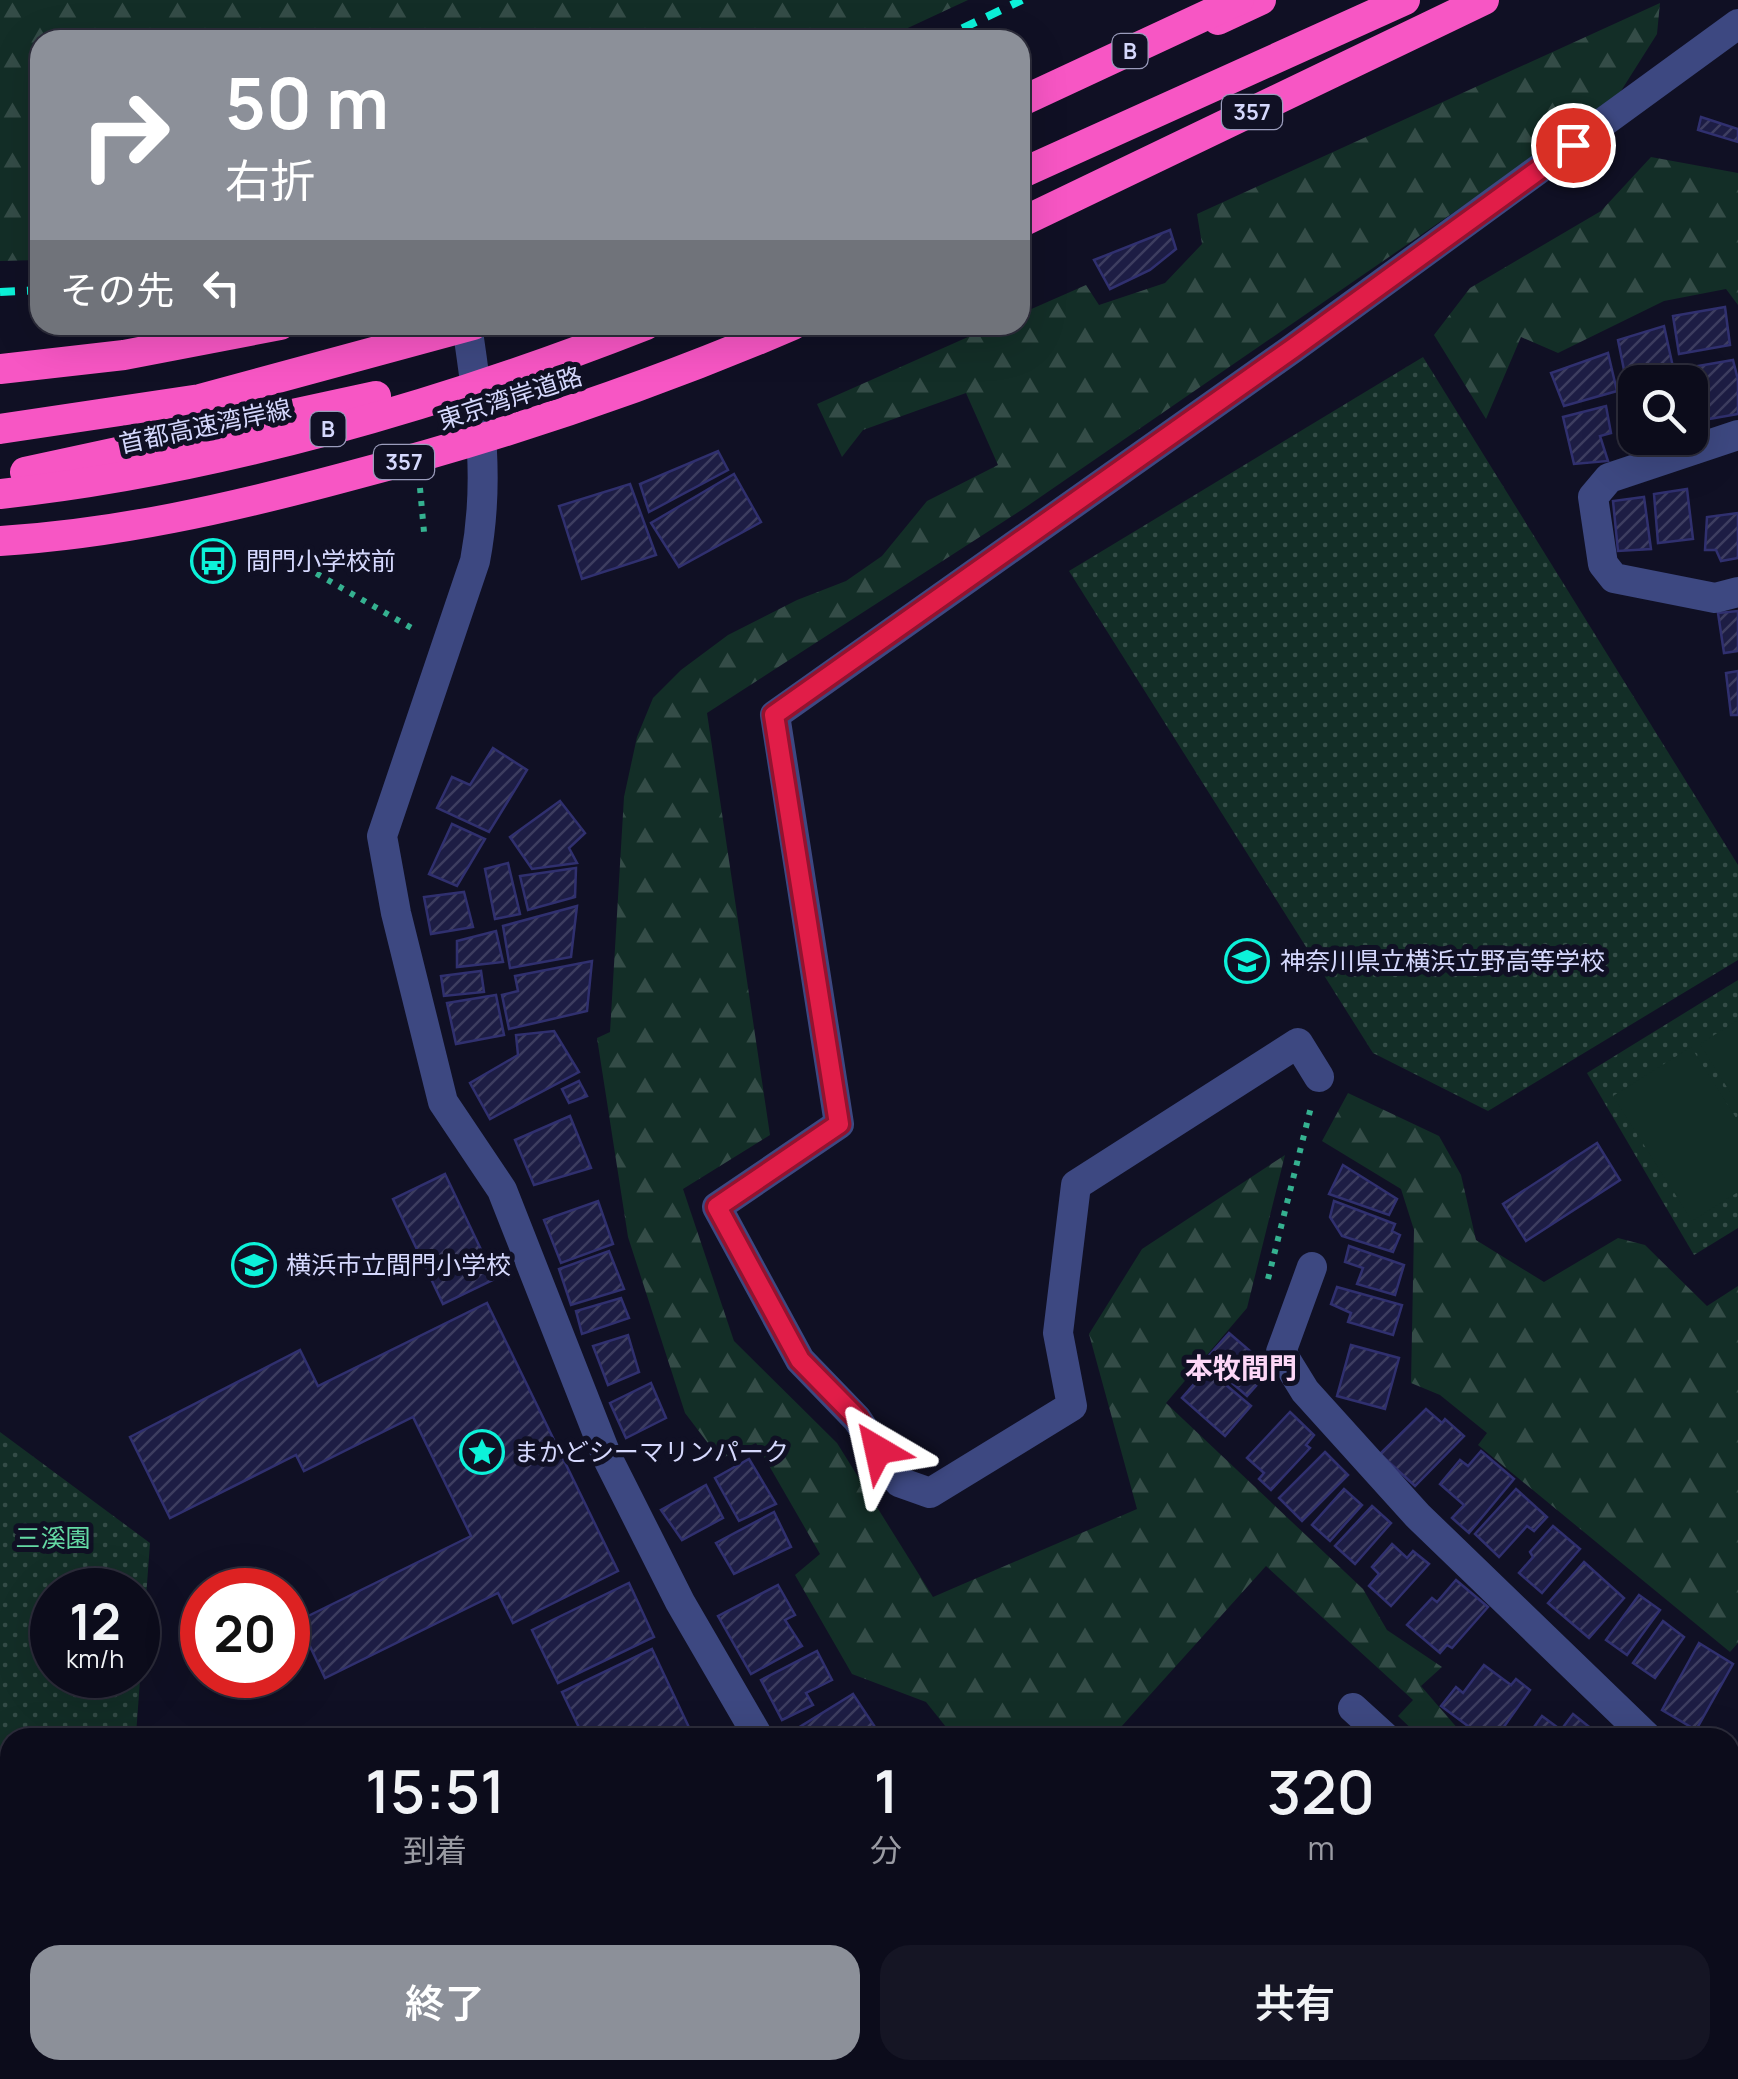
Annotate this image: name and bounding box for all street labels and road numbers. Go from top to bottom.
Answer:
road number: B [1112,34,1148,68]
road number: 357 [1222,95,1282,129]
street label: 東京湾岸道路 [433,358,587,437]
street label: 首都高速湾岸線 [116,390,294,461]
road number: B [310,412,346,446]
road number: 357 [374,445,434,479]

